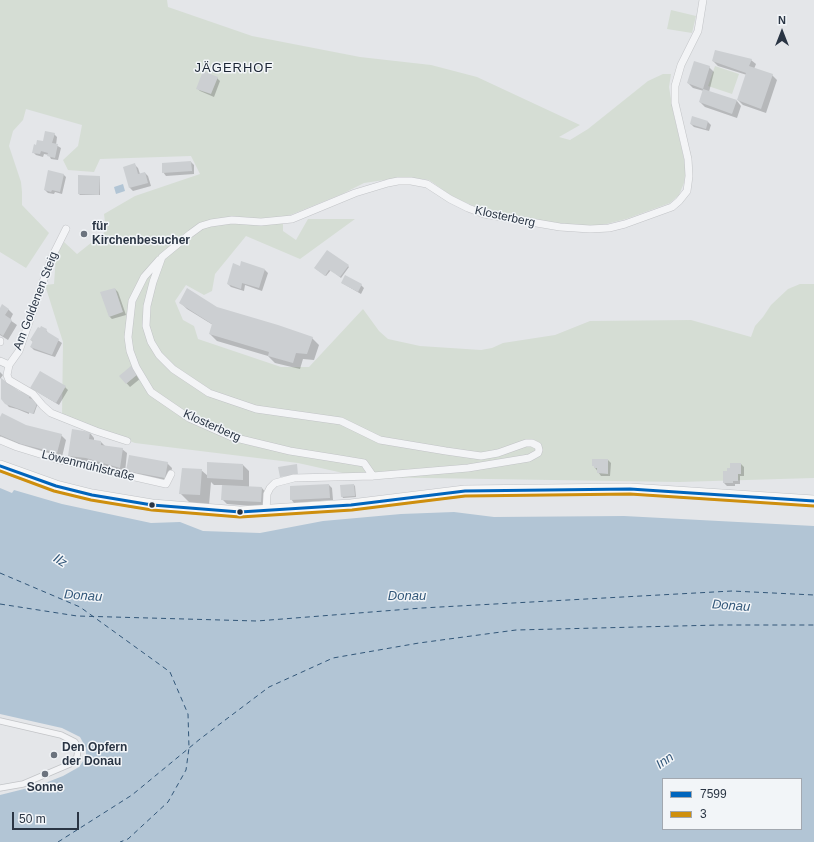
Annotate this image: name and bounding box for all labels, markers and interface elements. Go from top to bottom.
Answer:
north arrow [762,12,802,52]
text: N [778,14,786,26]
district label: JÄGERHOF [195,60,273,76]
street label: Klosterberg [473,204,537,230]
place label: für Kirchenbesucher [92,220,190,248]
marker: für Kirchenbesucher [79,229,89,239]
street label: Am Goldenen Steig [11,250,61,352]
street label: Klosterberg [181,407,243,445]
street label: Löwenmühlstraße [40,447,136,485]
unlabelled marker [147,500,157,510]
unlabelled marker [235,507,245,517]
water label: Ilz [50,551,70,571]
water label: Donau [63,587,103,605]
water label: Donau [388,588,426,604]
water label: Donau [711,597,751,615]
place label: Den Opfern der Donau [62,741,127,769]
water label: Inn [653,749,677,773]
marker: Den Opfern der Donau [49,750,59,760]
marker: Sonne [40,769,50,779]
legend [662,778,802,830]
place label: Sonne [27,781,63,795]
text: 7599 [700,787,727,801]
scale bar [14,804,81,830]
text: 3 [700,807,707,821]
text: 50 m [19,812,46,826]

